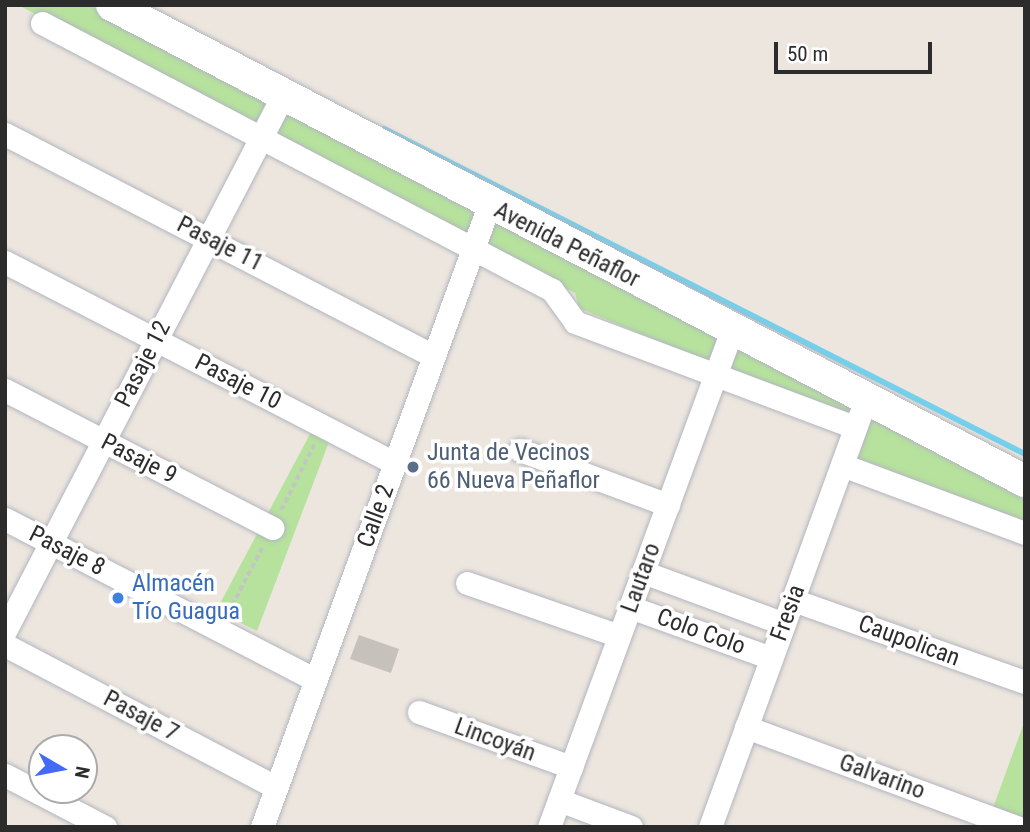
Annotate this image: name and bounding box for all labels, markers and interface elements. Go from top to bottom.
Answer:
scale bar [778,28,936,72]
text: 50 m [787,42,828,66]
street label: Avenida Peñaflor [489,196,645,294]
street label: Pasaje 11 [172,210,268,278]
street label: Pasaje 12 [109,316,177,412]
street label: Pasaje 10 [190,348,286,416]
street label: Pasaje 9 [96,428,182,490]
place label: Junta de Vecinos 66 Nueva Peñaflor [427,439,600,495]
marker: Junta de Vecinos 66 Nueva Peñaflor [405,459,421,475]
street label: Calle 2 [351,481,401,551]
street label: Pasaje 8 [24,520,110,582]
street label: Lautaro [615,539,667,617]
place label: Almacén Tío Guagua [132,570,240,626]
street label: Fresia [765,581,811,645]
marker: Almacén Tío Guagua [110,590,126,606]
street label: Colo Colo [653,603,749,661]
street label: Caupolican [854,609,964,673]
street label: Pasaje 7 [98,684,184,748]
street label: Lincoyán [450,712,540,768]
north arrow [28,734,98,804]
street label: Galvarino [835,748,929,806]
text: N [70,765,95,780]

